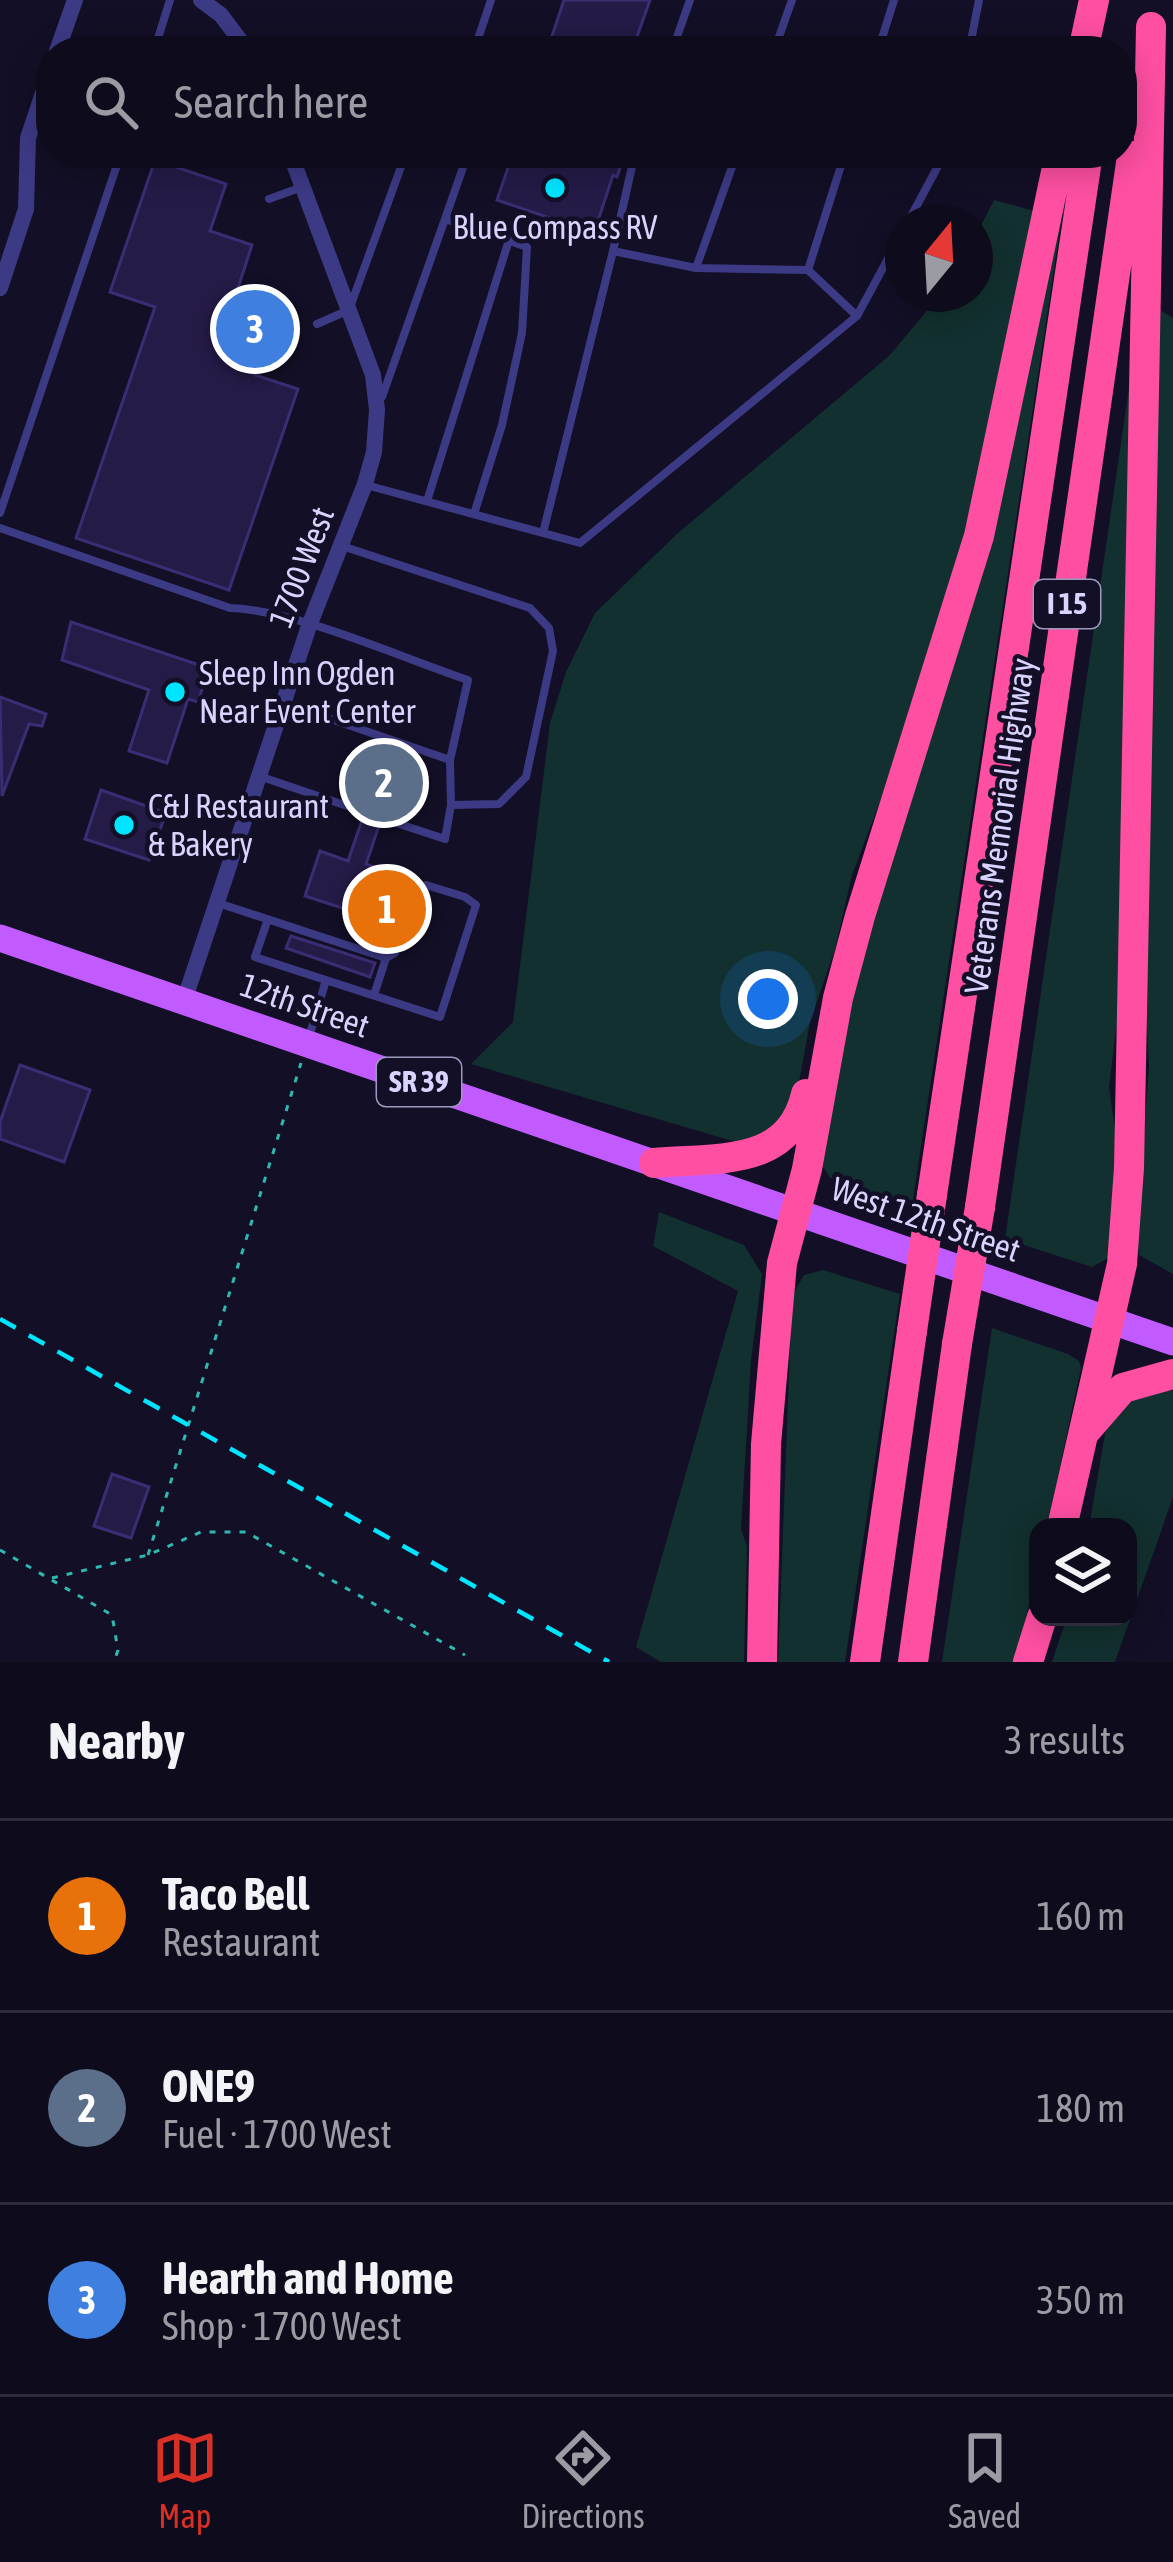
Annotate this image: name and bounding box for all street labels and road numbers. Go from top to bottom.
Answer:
street label: 1700 West [261,502,341,632]
road number: I 15 [1034,580,1100,628]
street label: Veterans Memorial Highway [957,656,1041,996]
street label: 12th Street [236,965,374,1045]
road number: SR 39 [377,1058,461,1106]
street label: West 12th Street [827,1169,1025,1269]

